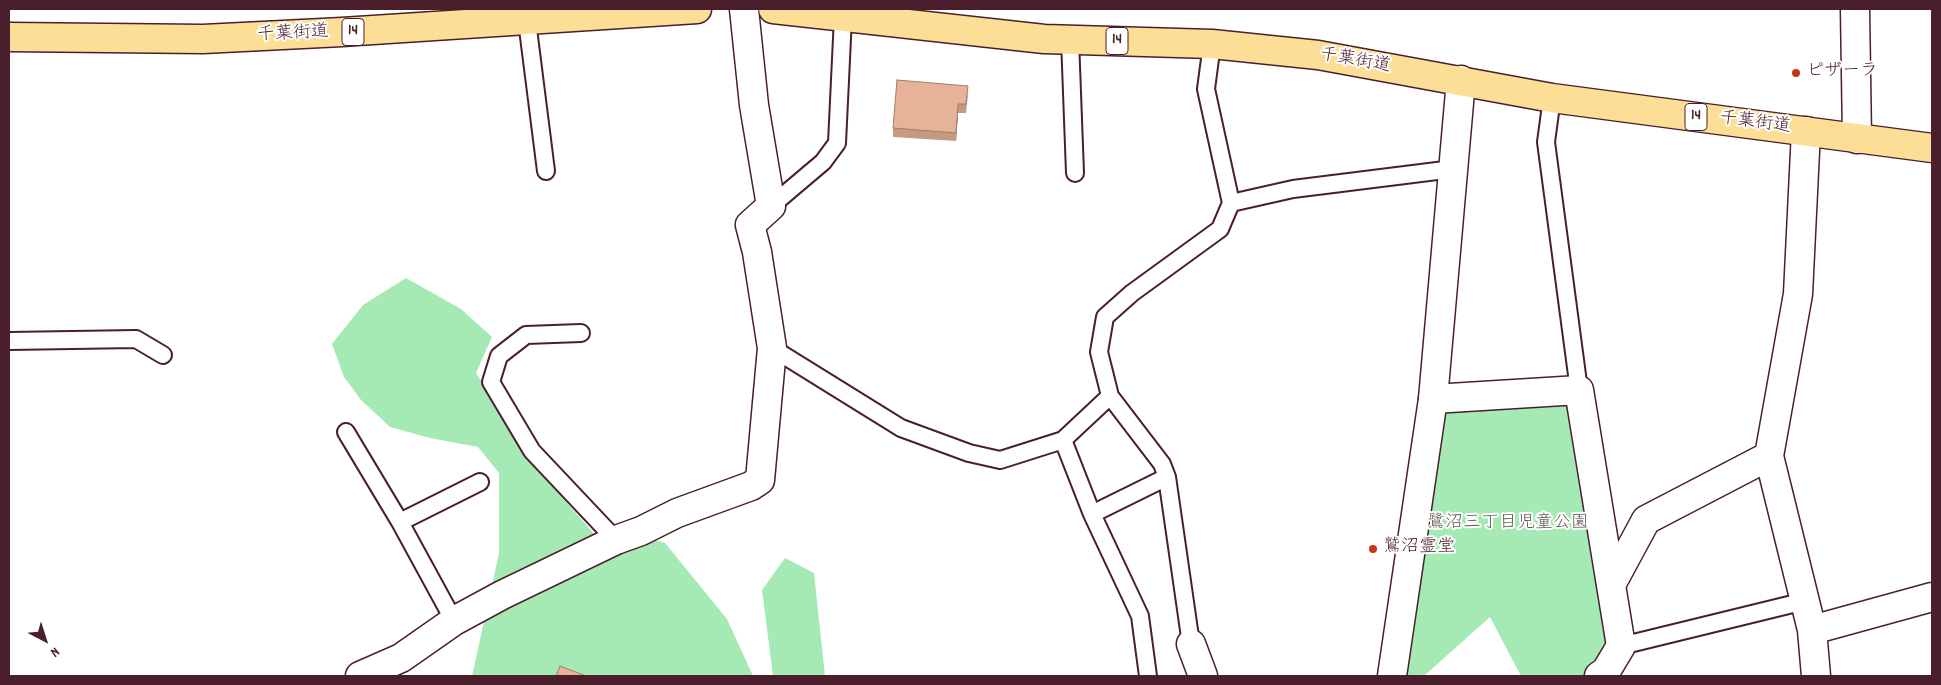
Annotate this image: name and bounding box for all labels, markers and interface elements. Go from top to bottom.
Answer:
road number: 14 [342,18,364,46]
street label: 千葉街道 [256,22,330,48]
road number: 14 [1106,27,1128,54]
street label: 千葉街道 [1318,45,1392,79]
place label: ピザーラ [1806,62,1878,84]
marker: ピザーラ [1790,67,1802,79]
road number: 14 [1685,104,1707,130]
street label: 千葉街道 [1718,109,1792,139]
park label: 鷺沼三丁目児童公園 [1427,514,1589,536]
place label: 鷲沼霊堂 [1383,538,1455,560]
marker: 鷲沼霊堂 [1367,543,1379,555]
north arrow [20,615,70,665]
text: N [46,642,64,661]

